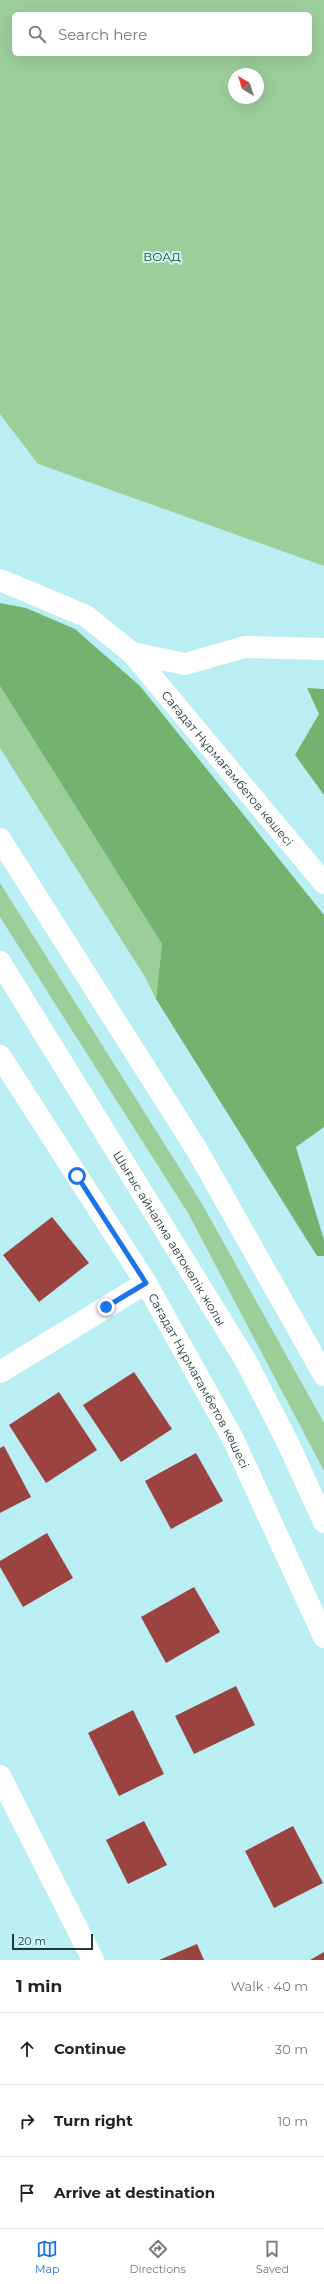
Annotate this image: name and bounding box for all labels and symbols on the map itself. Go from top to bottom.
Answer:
north arrow [228,68,264,104]
park label: ВОАД [143,249,181,264]
street label: Сағадат Нұрмағамбетов көшесі [159,687,297,849]
street label: Шығыс айналма автокөлік жолы [110,1148,230,1328]
route start [68,1167,86,1185]
street label: Сағадат Нұрмағамбетов көшесі [145,1290,253,1471]
route end [97,1298,115,1316]
scale bar [12,1932,93,1951]

